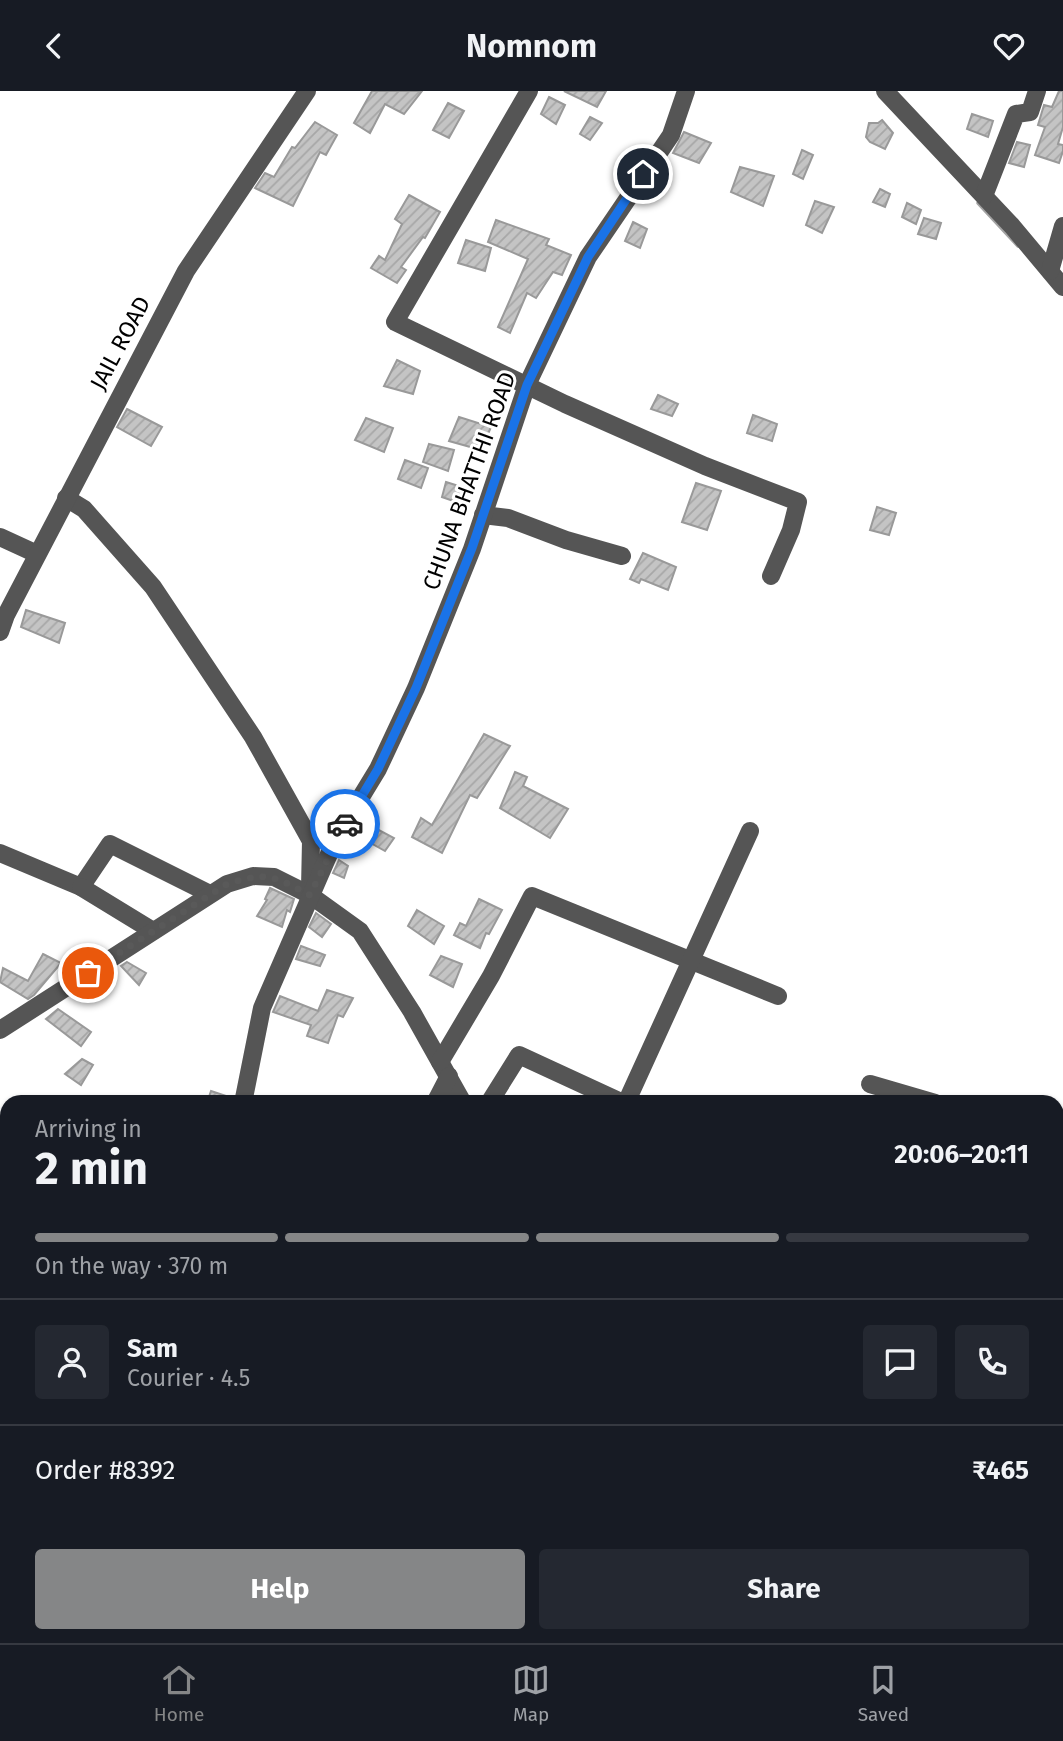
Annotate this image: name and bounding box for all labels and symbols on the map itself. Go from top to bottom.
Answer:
pin [613,144,673,204]
street label: JAIL ROAD [84,291,156,395]
street label: CHUNA BHATTHI ROAD [416,368,522,594]
courier [310,789,380,859]
pin [58,943,118,1003]

